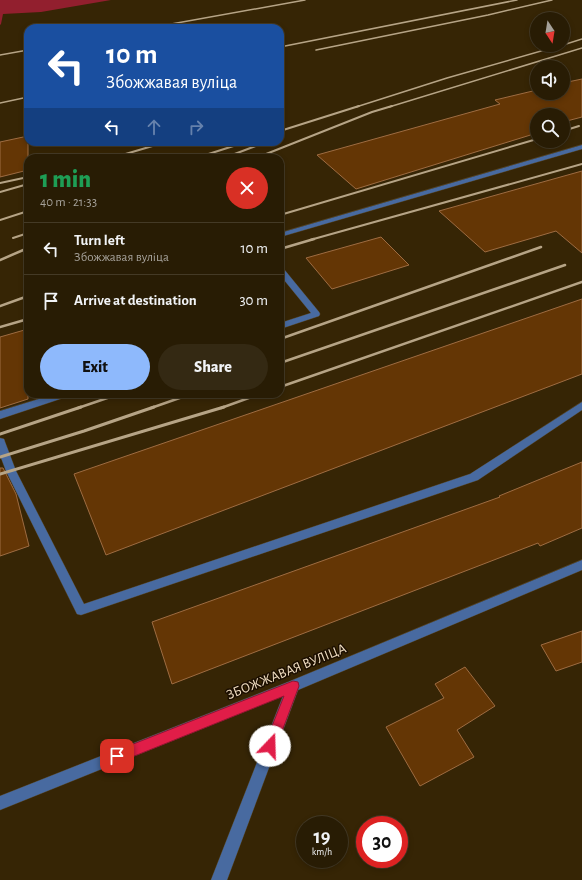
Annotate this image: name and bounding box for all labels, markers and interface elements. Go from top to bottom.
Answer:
north arrow [530,12,570,52]
map controls [530,12,570,148]
icon: left [40,40,92,92]
text: 10 m [106,41,158,69]
button: sound [530,60,570,100]
text: Збожжавая вуліца [106,74,237,92]
button: search [530,108,570,148]
icon: left [101,116,123,138]
icon: ahead [143,116,165,138]
icon: right [185,116,207,138]
button: close [226,167,268,209]
text: 1 min [40,168,91,192]
text: 40 m · 21:33 [40,196,97,209]
text: Turn left [74,233,125,248]
icon: left [40,238,62,260]
text: 10 m [240,241,268,256]
text: Збожжавая вуліца [74,251,169,264]
icon: arrive [40,290,62,312]
text: Arrive at destination [74,293,197,308]
text: 30 m [239,293,268,308]
button: Exit [40,344,150,390]
button: Share [158,344,268,390]
street label: ЗБОЖЖАВАЯ ВУЛІЦА [225,642,348,702]
position arrow [249,725,291,767]
pin [100,739,134,773]
icon: arrive [106,745,128,767]
speed limit sign: 30 [356,816,408,868]
text: 19 [314,827,330,847]
text: km/h [312,847,332,857]

